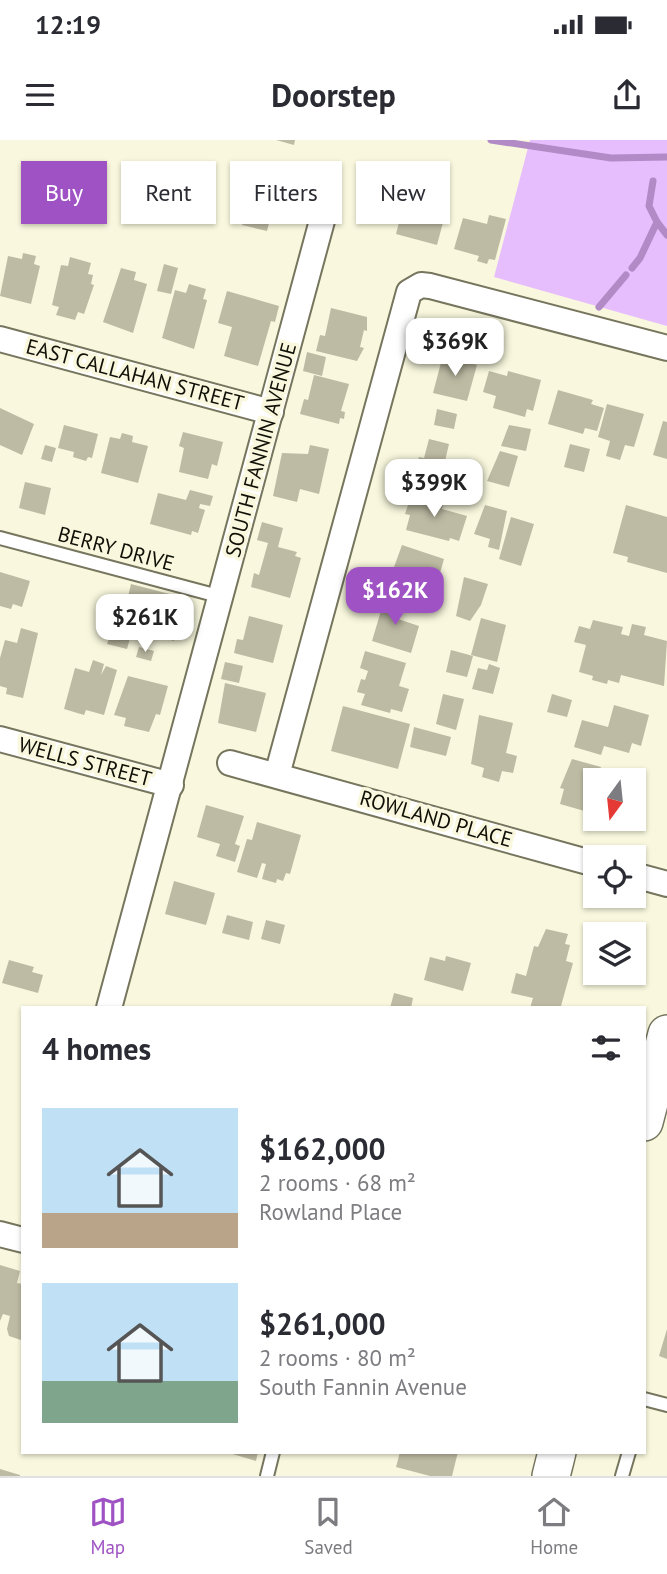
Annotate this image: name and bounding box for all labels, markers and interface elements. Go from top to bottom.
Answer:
text: 12:19 [35,8,101,41]
text: Doorstep [271,74,396,116]
icon: menu [21,76,59,114]
icon: share [608,76,646,114]
chip: Buy [21,161,107,224]
chip: Rent [121,161,216,224]
chip: Filters [230,161,342,224]
chip: New [356,161,450,224]
pin: $369K [406,318,504,378]
text: $369K [422,326,488,355]
street label: EAST CALLAHAN STREET [23,332,247,417]
street label: SOUTH FANNIN AVENUE [219,340,302,560]
pin: $399K [385,460,483,519]
text: $399K [401,467,467,496]
street label: BERRY DRIVE [55,520,177,577]
pin: $162K [346,568,444,627]
text: $162K [362,575,428,604]
pin: $261K [96,594,194,654]
text: $261K [112,602,178,631]
street label: WELLS STREET [16,731,155,792]
north arrow [583,768,646,831]
map controls [583,768,646,985]
street label: ROWLAND PLACE [357,784,515,853]
button: locate [583,845,646,908]
button: layers [583,922,646,985]
text: 4 homes [42,1029,151,1068]
icon: filters [587,1029,625,1067]
text: $162,000 [259,1129,386,1168]
icon: home [98,1136,182,1220]
text: 2 rooms · 68 m² [259,1168,416,1197]
text: Rowland Place [259,1197,402,1226]
text: $261,000 [259,1304,386,1343]
icon: home [98,1311,182,1395]
text: 2 rooms · 80 m² [259,1343,416,1372]
text: South Fannin Avenue [259,1372,467,1401]
tab: Map [89,1493,127,1559]
tab: Saved [304,1493,353,1559]
tab: Home [530,1493,578,1559]

